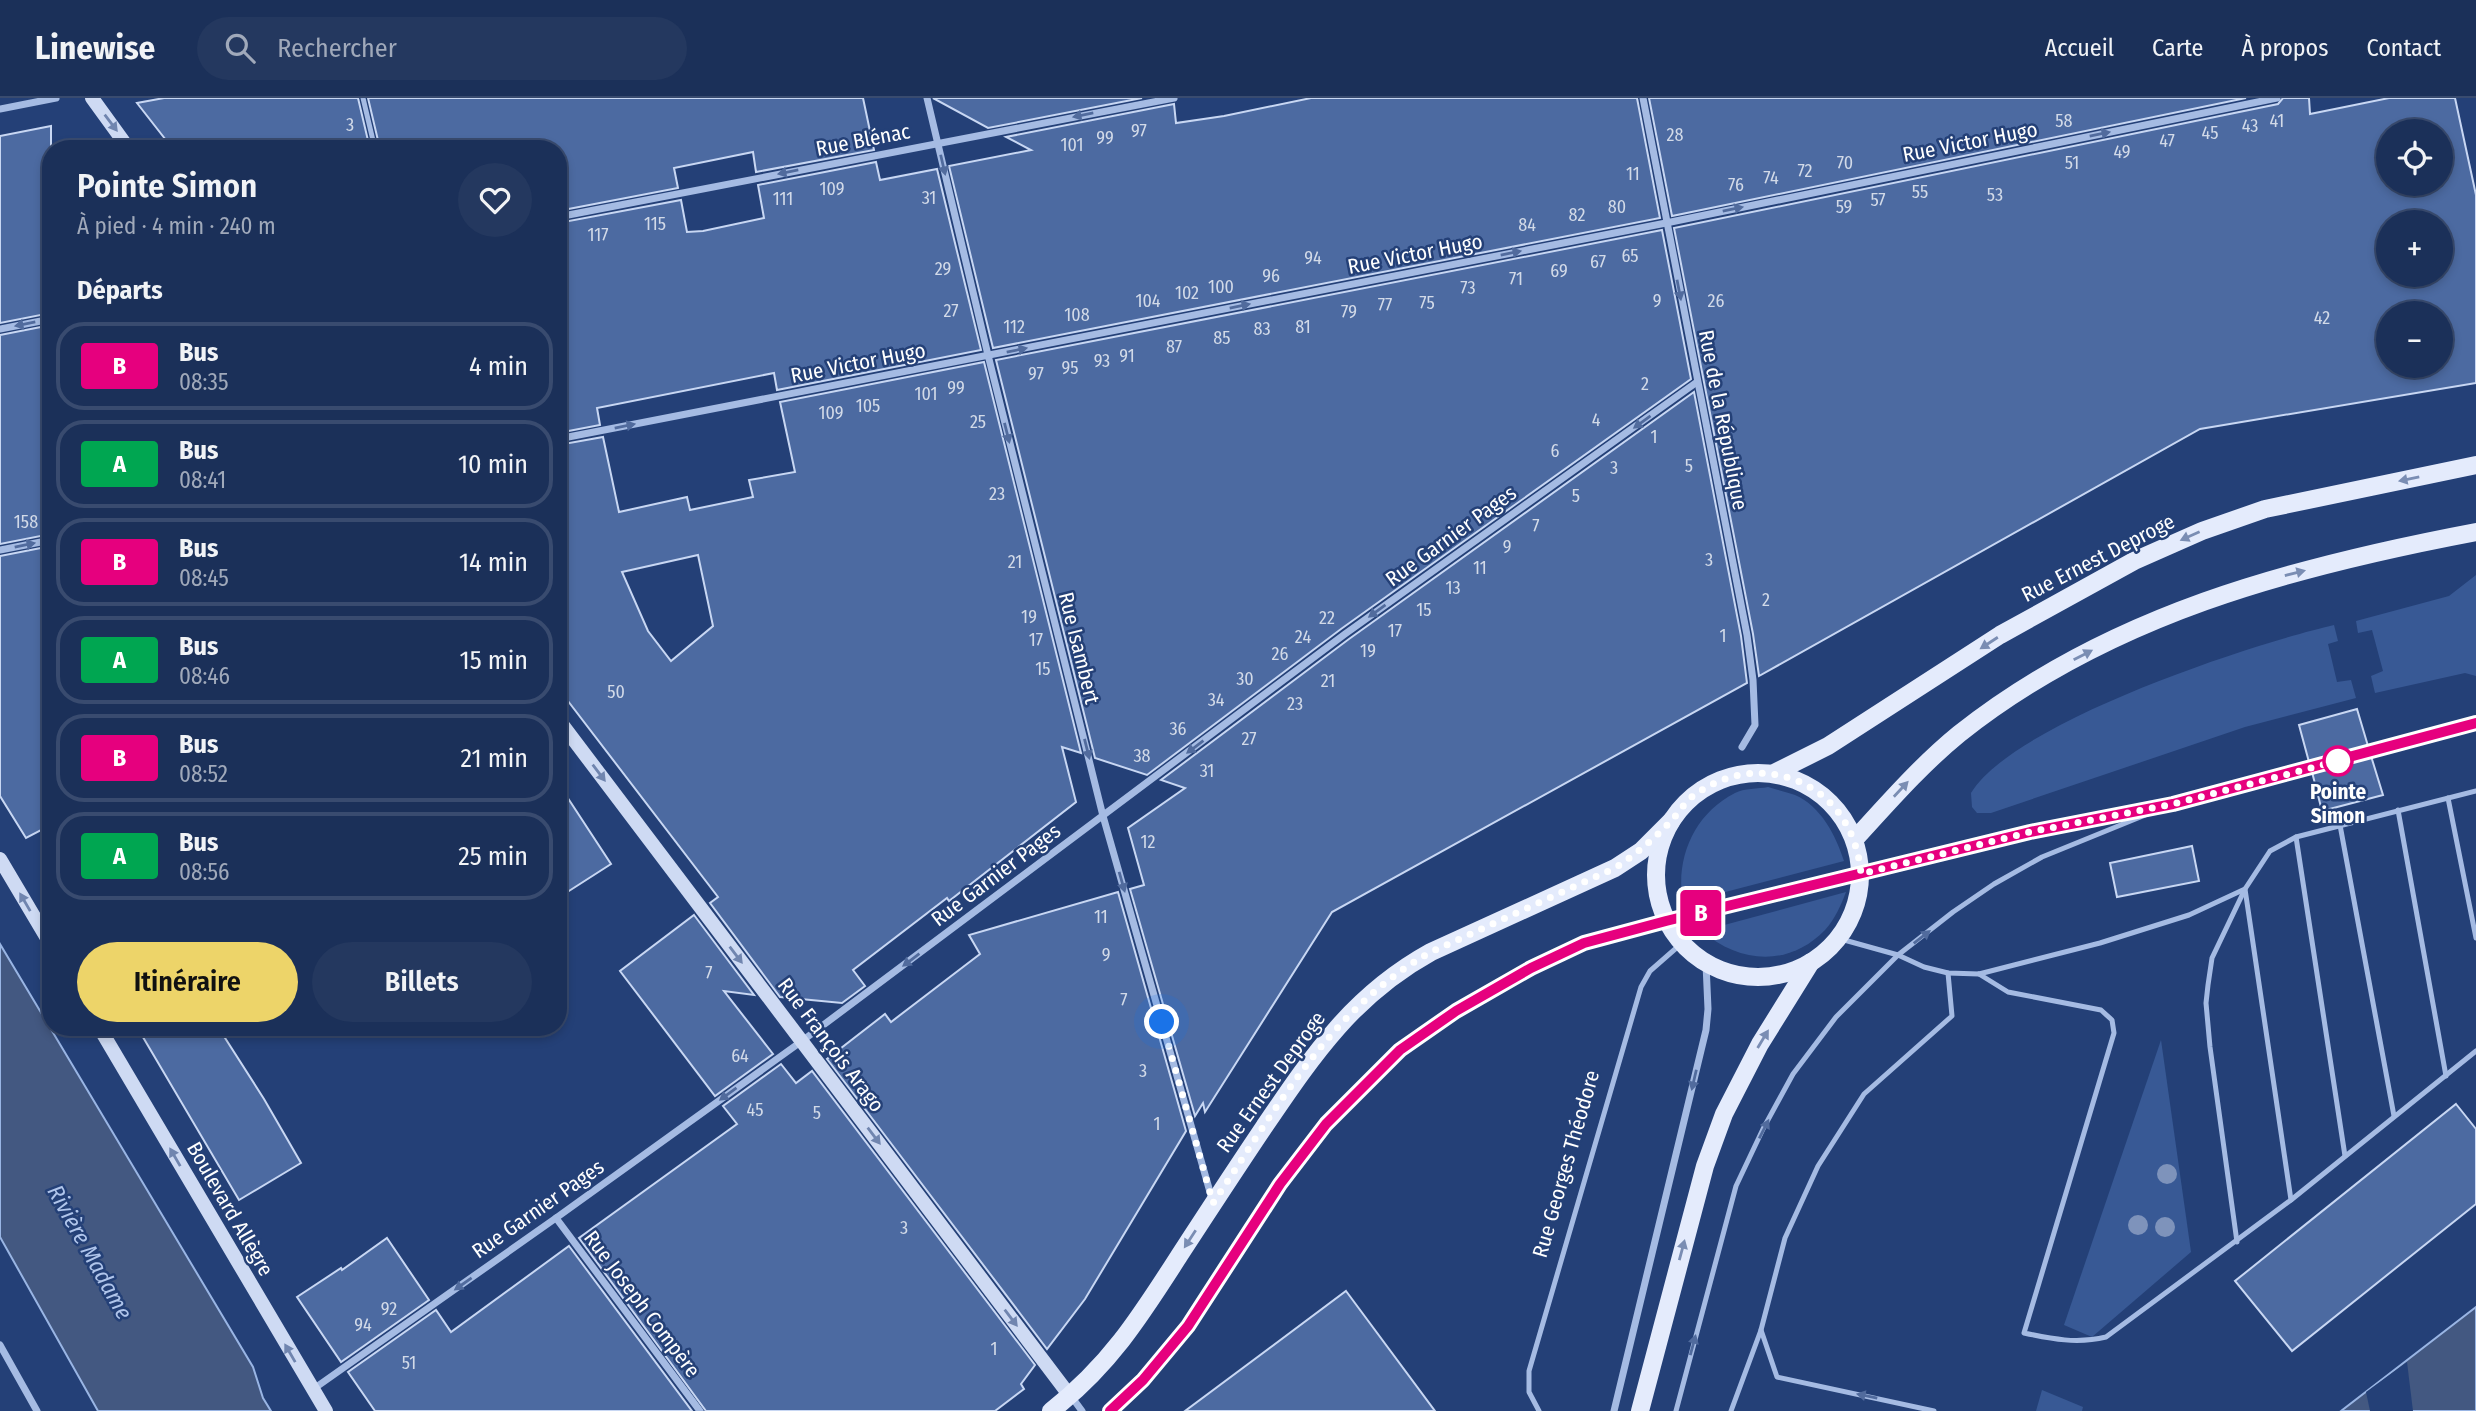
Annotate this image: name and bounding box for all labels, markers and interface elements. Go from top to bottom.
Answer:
search box [197,17,687,80]
text: Linewise [35,28,155,68]
icon: search [221,29,259,67]
text: Rechercher [277,33,397,64]
text: Accueil [2045,34,2114,62]
text: Carte [2152,34,2203,62]
text: À propos [2241,34,2328,62]
text: Contact [2366,34,2441,62]
one-way arrow [1072,110,1094,121]
house number: 58 [2055,110,2073,132]
house number: 41 [2270,110,2284,132]
one-way arrow [103,114,118,132]
house number: 3 [346,114,354,136]
house number: 43 [2242,115,2258,137]
street label: Rue Victor Hugo [1900,116,2040,168]
street label: Rue Blénac [814,118,912,162]
map controls [2376,119,2453,378]
button: locate [2376,119,2453,196]
house number: 97 [1131,120,1147,142]
house number: 45 [2202,122,2218,144]
house number: 28 [1667,124,1683,146]
house number: 99 [1096,127,1114,149]
one-way arrow [2089,128,2111,139]
house number: 47 [2159,130,2175,152]
house number: 101 [1061,134,1083,156]
house number: 49 [2113,141,2131,163]
house number: 70 [1837,152,1853,174]
house number: 51 [2065,152,2079,174]
one-way arrow [937,154,948,176]
house number: 72 [1797,160,1813,182]
button: heart [458,163,532,237]
house number: 11 [1626,163,1640,185]
text: Pointe Simon [77,166,257,206]
one-way arrow [777,167,799,178]
house number: 74 [1763,167,1779,189]
house number: 76 [1728,174,1744,196]
house number: 109 [819,178,845,200]
house number: 55 [1912,181,1928,203]
house number: 53 [1987,184,2003,206]
house number: 31 [922,187,936,209]
house number: 111 [773,188,793,210]
house number: 57 [1870,189,1886,211]
house number: 80 [1608,196,1626,218]
house number: 59 [1836,196,1852,218]
one-way arrow [1722,203,1744,214]
house number: 82 [1569,204,1585,226]
button: + [2376,210,2453,287]
text: À pied · 4 min · 240 m [77,212,276,240]
house number: 115 [644,213,666,235]
house number: 84 [1518,214,1536,236]
house number: 117 [587,224,609,246]
street label: Rue Victor Hugo [1345,228,1485,280]
house number: 65 [1621,245,1639,267]
house number: 94 [1304,247,1322,269]
one-way arrow [1500,247,1522,258]
house number: 67 [1590,251,1606,273]
house number: 29 [935,258,951,280]
house number: 69 [1550,260,1568,282]
house number: 96 [1262,265,1280,287]
house number: 71 [1509,268,1523,290]
text: Départs [77,275,163,306]
house number: 100 [1208,276,1234,298]
house number: 73 [1460,277,1476,299]
one-way arrow [1674,279,1685,301]
house number: 102 [1175,282,1199,304]
house number: 104 [1135,290,1161,312]
house number: 9 [1653,290,1661,312]
house number: 26 [1708,290,1725,312]
house number: 75 [1419,292,1435,314]
house number: 77 [1378,294,1392,316]
house number: 27 [943,300,959,322]
one-way arrow [1229,300,1251,311]
house number: 79 [1341,301,1357,323]
button: − [2376,301,2453,378]
house number: 108 [1064,304,1090,326]
house number: 42 [2314,307,2330,329]
house number: 112 [1003,316,1025,338]
house number: 81 [1295,316,1311,338]
house number: 83 [1253,318,1271,340]
one-way arrow [14,319,36,330]
house number: 85 [1213,327,1231,349]
street label: Rue de la République [1693,328,1753,512]
house number: 87 [1166,336,1182,358]
text: Bus [179,337,218,368]
street label: Rue Victor Hugo [788,337,928,389]
one-way arrow [1006,344,1028,355]
house number: 91 [1119,345,1135,367]
house number: 93 [1094,350,1110,372]
text: 4 min [469,351,528,382]
text: B [113,352,126,380]
house number: 95 [1061,357,1079,379]
house number: 97 [1028,363,1044,385]
text: 08:35 [179,368,229,396]
house number: 2 [1641,373,1649,395]
house number: 99 [947,377,965,399]
house number: 101 [915,383,937,405]
house number: 105 [856,395,880,417]
house number: 109 [818,402,844,424]
house number: 4 [1592,409,1601,431]
house number: 25 [970,411,986,433]
one-way arrow [1633,414,1651,428]
one-way arrow [614,421,636,432]
one-way arrow [1002,422,1013,444]
house number: 1 [1650,426,1658,448]
text: Bus [179,435,218,466]
house number: 6 [1551,440,1560,462]
text: 10 min [458,449,528,480]
text: A [113,450,126,478]
house number: 5 [1685,455,1693,477]
house number: 3 [1610,457,1618,479]
text: 08:41 [179,466,226,494]
one-way arrow [2398,474,2420,485]
street label: Rue Garnier Pages [1381,480,1521,592]
house number: 23 [989,483,1005,505]
house number: 5 [1572,485,1580,507]
street label: Rue Ernest Deproge [2017,508,2179,608]
house number: 158 [14,511,38,533]
house number: 7 [1532,515,1540,537]
one-way arrow [2179,531,2200,542]
text: Bus [179,533,218,564]
house number: 9 [1503,536,1511,558]
one-way arrow [14,539,36,550]
text: 14 min [459,547,528,578]
text: B [113,548,126,576]
house number: 3 [1705,549,1713,571]
house number: 21 [1008,551,1022,573]
house number: 11 [1473,557,1487,579]
text: 08:45 [179,564,229,592]
one-way arrow [2284,567,2306,578]
house number: 13 [1445,577,1461,599]
street label: Rue Isambert [1053,589,1105,707]
house number: 2 [1762,589,1770,611]
house number: 15 [1416,599,1432,621]
one-way arrow [1368,604,1386,618]
house number: 19 [1021,606,1037,628]
house number: 22 [1319,607,1335,629]
house number: 17 [1388,620,1402,642]
house number: 1 [1719,625,1727,647]
house number: 24 [1295,626,1311,648]
house number: 17 [1029,629,1043,651]
text: Bus [179,631,218,662]
one-way arrow [1979,636,1998,649]
house number: 19 [1360,640,1376,662]
house number: 26 [1272,643,1289,665]
text: 15 min [460,645,528,676]
text: A [113,646,126,674]
one-way arrow [2073,649,2093,660]
house number: 15 [1035,658,1051,680]
text: 08:46 [179,662,230,690]
house number: 30 [1236,668,1254,690]
house number: 21 [1321,670,1335,692]
house number: 50 [607,681,625,703]
house number: 34 [1208,689,1225,711]
house number: 23 [1287,693,1303,715]
house number: 36 [1169,718,1187,740]
house number: 27 [1241,728,1257,750]
text: Bus [179,729,218,760]
one-way arrow [1081,738,1092,760]
one-way arrow [1186,740,1204,754]
text: 21 min [461,743,528,774]
text: B [113,744,126,772]
house number: 38 [1133,745,1151,767]
marker: Pointe Simon [2323,746,2353,776]
text: 08:52 [179,760,228,788]
house number: 31 [1200,760,1214,782]
one-way arrow [592,764,606,782]
place label: Pointe Simon [2310,779,2366,829]
one-way arrow [1893,780,1909,798]
street label: Rue Garnier Pages [926,818,1066,932]
text: Bus [179,827,218,858]
house number: 12 [1141,831,1156,853]
text: 25 min [458,841,528,872]
text: A [113,842,126,870]
text: 08:56 [179,858,229,886]
one-way arrow [1117,871,1128,893]
line badge: B [1678,890,1724,936]
one-way arrow [19,892,32,911]
text: B [1694,899,1708,927]
house number: 11 [1094,906,1108,928]
one-way arrow [1912,929,1930,944]
button: Itinéraire [77,942,298,1022]
button: Billets [312,942,532,1022]
house number: 9 [1102,944,1110,966]
one-way arrow [729,946,743,964]
one-way arrow [902,952,920,966]
house number: 7 [705,962,713,984]
street label: Rue François Arago [772,973,890,1117]
house number: 7 [1120,989,1128,1011]
your location [1144,1004,1179,1039]
street label: Rue Ernest Deproge [1211,1006,1331,1158]
one-way arrow [1757,1029,1769,1048]
house number: 64 [731,1045,749,1067]
house number: 3 [1139,1060,1147,1082]
street label: Rue Georges Théodore [1527,1067,1605,1261]
one-way arrow [1688,1069,1699,1091]
one-way arrow [719,1087,737,1101]
house number: 45 [747,1099,763,1121]
house number: 5 [813,1102,821,1124]
house number: 1 [1153,1113,1161,1135]
one-way arrow [1757,1119,1769,1139]
one-way arrow [866,1127,880,1145]
street label: Boulevard Allègre [181,1137,279,1281]
one-way arrow [169,1147,181,1166]
street label: Rue Garnier Pages [467,1154,609,1264]
water label: Rivière Madame [42,1180,139,1324]
house number: 3 [900,1217,908,1239]
street label: Rue Joseph Compère [578,1225,706,1383]
one-way arrow [1184,1229,1197,1248]
one-way arrow [1677,1239,1688,1261]
one-way arrow [454,1277,472,1291]
house number: 92 [381,1298,397,1320]
one-way arrow [1004,1308,1018,1327]
house number: 94 [354,1314,372,1336]
one-way arrow [1688,1334,1699,1356]
house number: 1 [990,1338,998,1360]
one-way arrow [284,1344,296,1363]
house number: 51 [402,1352,416,1374]
one-way arrow [1856,1391,1878,1402]

